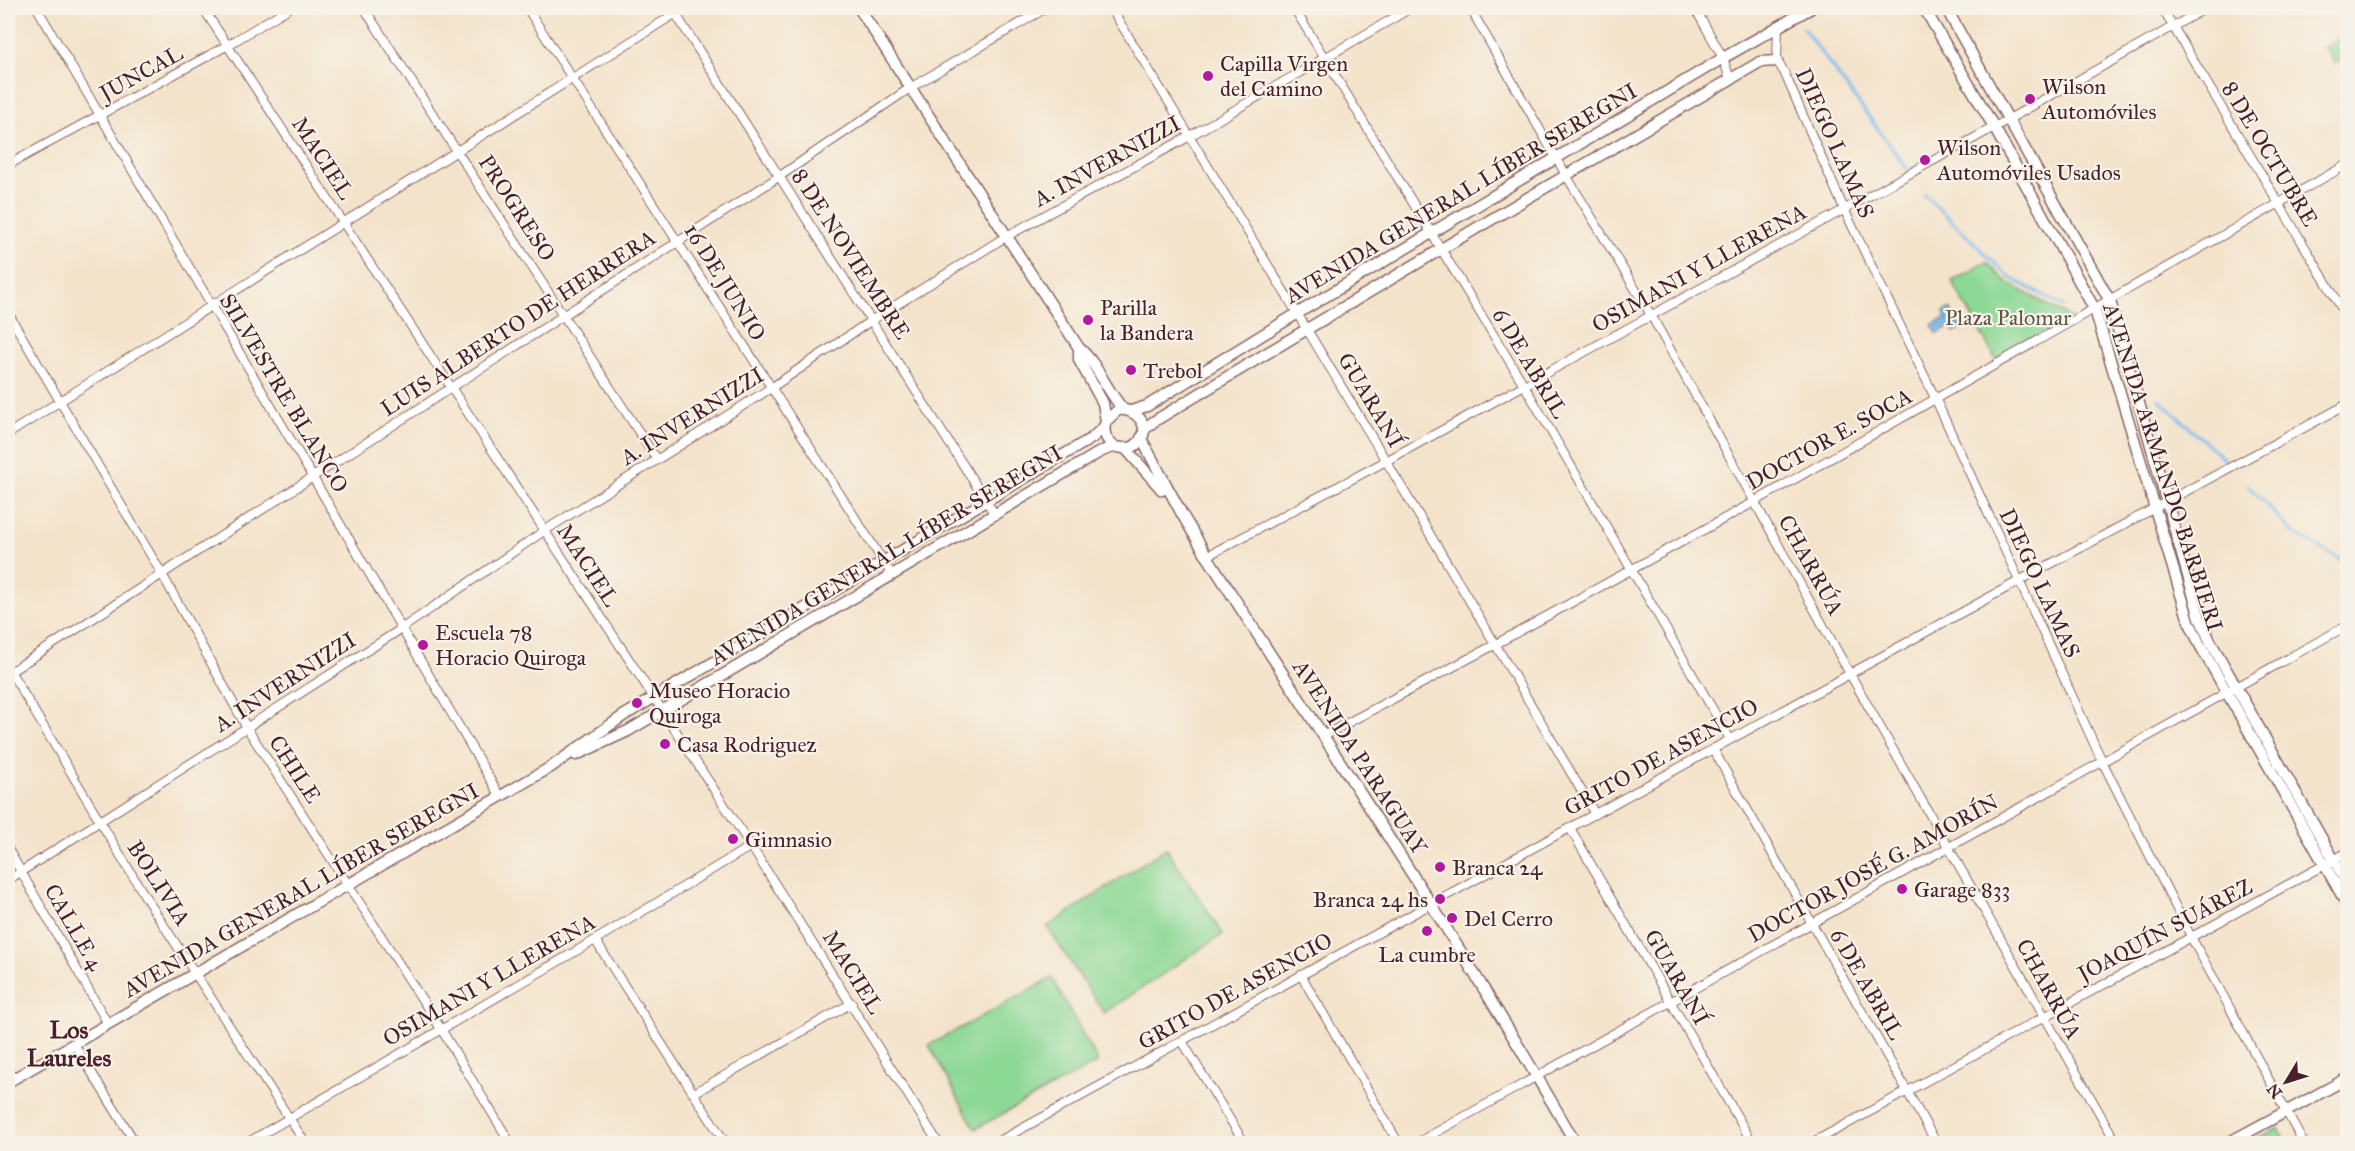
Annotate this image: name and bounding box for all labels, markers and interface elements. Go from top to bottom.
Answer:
street label: JUNCAL [93,39,187,108]
place label: Capilla Virgen del Camino [1220,50,1348,102]
street label: DIEGO LAMAS [1790,64,1880,222]
marker: Capilla Virgen del Camino [1201,69,1215,83]
place label: Wilson Automóviles [2041,73,2157,125]
street label: AVENIDA GENERAL LÍBER SEREGNI [1279,77,1642,310]
street label: 8 DE OCTUBRE [2216,77,2324,231]
marker: Wilson Automóviles [2023,92,2037,106]
street label: A. INVERNIZZI [1028,110,1185,213]
street label: MACIEL [286,111,360,205]
place label: Wilson Automóviles Usados [1936,134,2121,186]
street label: PROGRESO [473,150,561,266]
marker: Wilson Automóviles Usados [1918,153,1932,167]
street label: 8 DE NOVIEMBRE [786,164,916,344]
street label: OSIMANI Y LLERENA [1587,198,1811,338]
street label: 16 DE JUNIO [678,218,772,346]
street label: LUIS ALBERTO DE HERRERA [376,224,661,422]
street label: SILVESTRE BLANCO [214,289,354,497]
place label: Parilla la Bandera [1100,294,1194,346]
street label: AVENIDA ARMANDO BARBIERI [2097,299,2229,635]
street label: 6 DE ABRIL [1486,303,1574,423]
park label: Plaza Palomar [1945,304,2072,331]
marker: Parilla la Bandera [1081,313,1095,327]
street label: GUARANÍ [1332,348,1410,453]
place label: Trebol [1143,357,1203,384]
street label: A. INVERNIZZI [615,361,769,471]
marker: Trebol [1124,363,1138,377]
street label: DOCTOR E. SOCA [1741,382,1917,496]
street label: AVENIDA GENERAL LÍBER SEREGNI [704,439,1067,672]
street label: DIEGO LAMAS [1994,504,2086,662]
street label: CHARRÚA [1772,510,1850,620]
street label: MACIEL [551,518,625,612]
place label: Escuela 78 Horacio Quiroga [435,619,587,671]
street label: A. INVERNIZZI [208,626,361,738]
marker: Escuela 78 Horacio Quiroga [416,638,430,652]
street label: AVENIDA PARAGUAY [1287,654,1434,860]
place label: Museo Horacio Quiroga [649,677,790,729]
street label: GRITO DE ASENCIO [1559,692,1763,822]
marker: Museo Horacio Quiroga [630,696,644,710]
street label: CHILE [263,730,327,808]
place label: Casa Rodriguez [677,731,817,758]
marker: Casa Rodriguez [658,737,672,751]
street label: AVENIDA GENERAL LÍBER SEREGNI [117,777,484,1004]
street label: DOCTOR JOSÉ G. AMORÍN [1743,788,2003,948]
place label: Gimnasio [745,826,832,853]
marker: Gimnasio [726,832,740,846]
street label: BOLIVIA [121,835,197,931]
place label: Branca 24 [1452,854,1543,881]
marker: Branca 24 [1433,860,1447,874]
street label: JOAQUÍN SUÁREZ [2071,872,2257,988]
place label: Garage 833 [1914,876,2010,903]
street label: CALLE 4 [39,879,110,976]
marker: Garage 833 [1895,882,1909,896]
place label: Branca 24 hs [1313,886,1428,913]
marker: Branca 24 hs [1433,892,1447,906]
place label: Del Cerro [1464,905,1553,932]
street label: OSIMANI Y LLERENA [378,908,600,1052]
marker: Del Cerro [1445,911,1459,925]
marker: La cumbre [1420,924,1434,938]
street label: GUARANÍ [1639,924,1715,1030]
street label: 6 DE ABRIL [1824,924,1910,1044]
street label: MACIEL [817,925,889,1019]
street label: GRITO DE ASENCIO [1133,926,1337,1056]
street label: CHARRÚA [2010,934,2088,1044]
place label: La cumbre [1378,941,1476,968]
district label: Los Laureles [27,1015,112,1073]
north arrow [2256,1052,2316,1112]
text: N [2263,1079,2286,1102]

